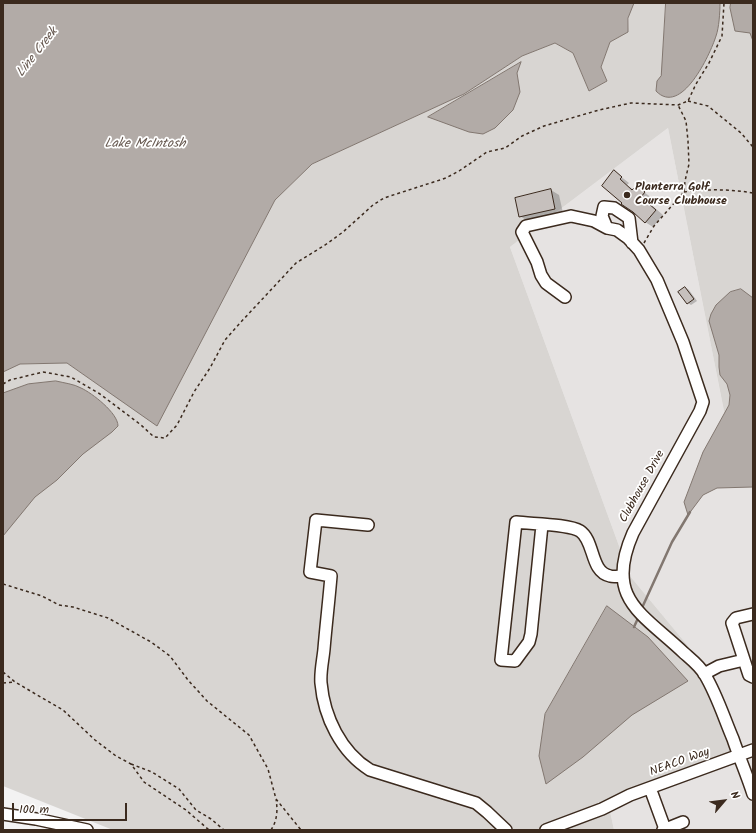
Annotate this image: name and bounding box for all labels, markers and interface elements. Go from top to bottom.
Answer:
water label: Line Creek [14,25,62,81]
water label: Lake McIntosh [105,137,185,153]
place label: Planterra Golf Course Clubhouse [635,181,727,209]
marker: Planterra Golf Course Clubhouse [622,190,632,200]
street label: Clubhouse Drive [617,448,669,526]
street label: NEACO Way [648,746,712,780]
north arrow [704,781,744,821]
text: N [725,788,744,803]
scale bar [14,795,129,821]
text: 100 m [19,800,49,819]

